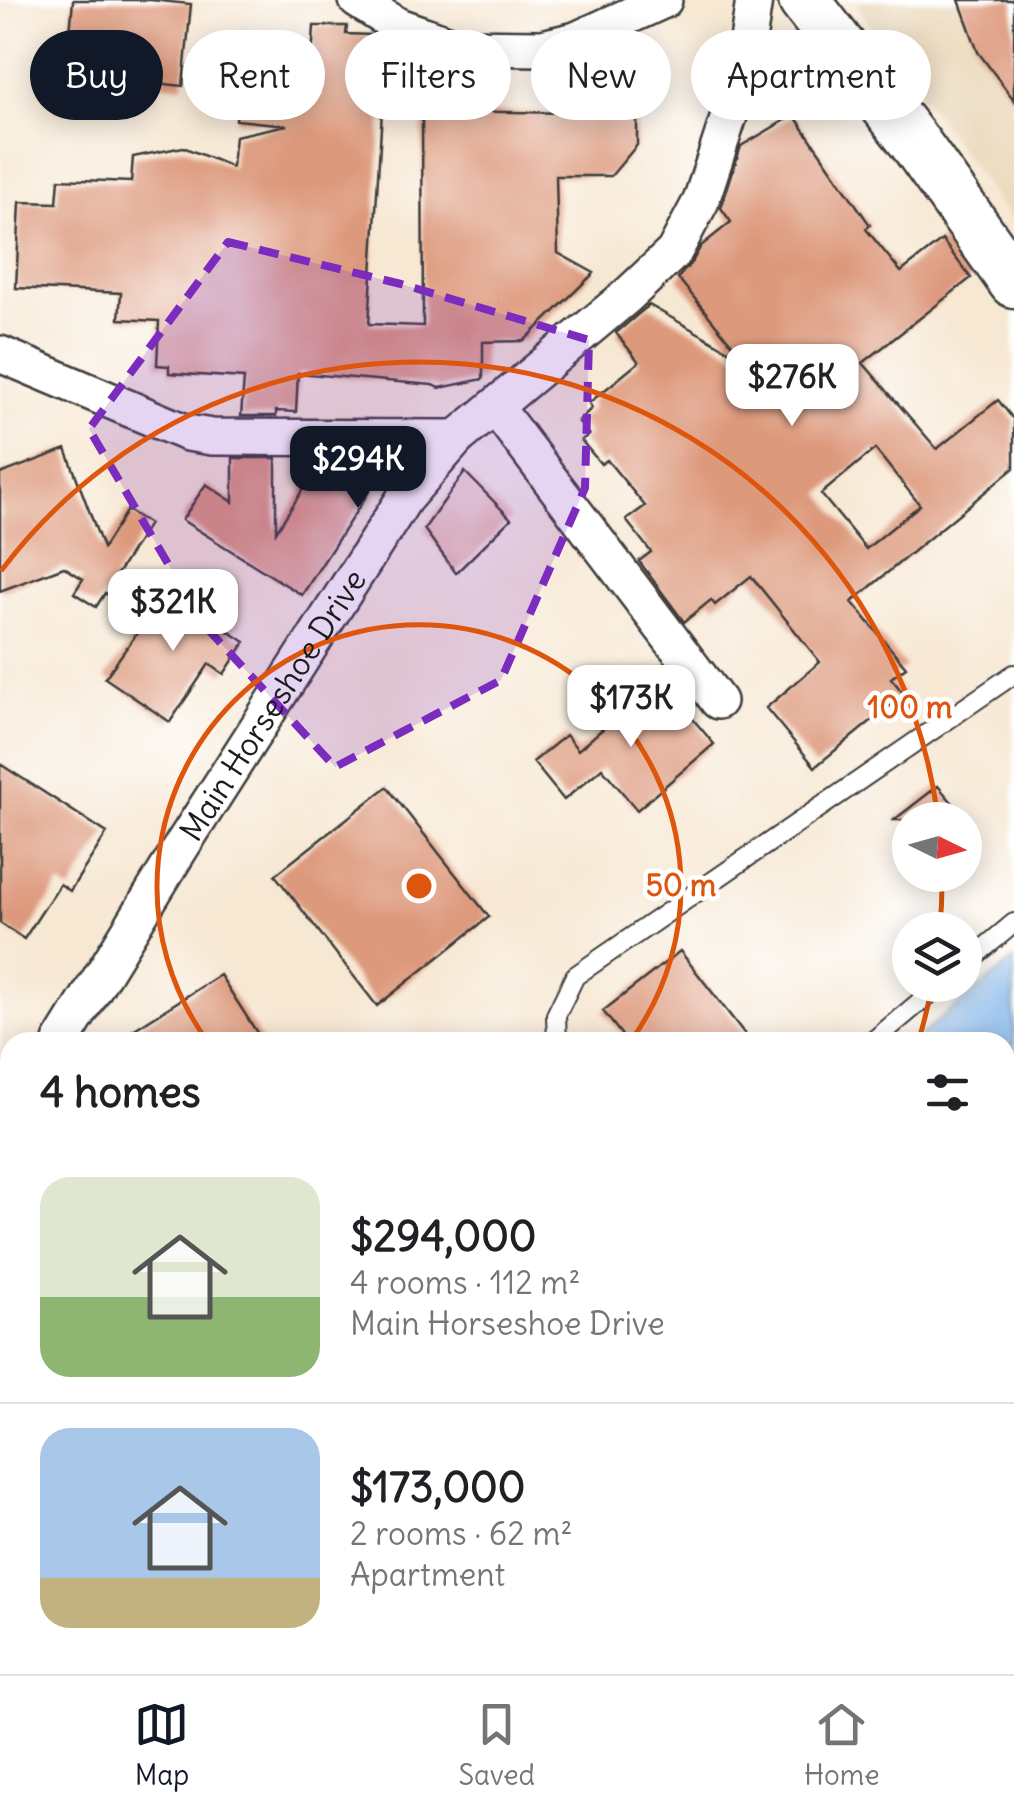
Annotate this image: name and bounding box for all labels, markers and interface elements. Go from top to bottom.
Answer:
chip: Buy [30,30,163,120]
chip: Rent [183,30,325,120]
chip: Filters [345,30,511,120]
chip: New [531,30,671,120]
chip: Apartment [691,30,931,120]
pin: $276K [722,344,862,429]
text: $276K [748,356,836,397]
pin: $294K [288,426,428,511]
text: $294K [312,438,404,479]
street label: Main Horseshoe Drive [170,561,374,848]
pin: $321K [103,569,243,654]
text: $321K [130,581,216,622]
pin: $173K [561,665,701,750]
text: $173K [589,677,673,718]
text: 100 m [868,688,952,726]
north arrow [892,802,982,892]
map controls [892,802,982,1002]
text: 50 m [646,866,716,904]
centre of rings [401,868,437,904]
button: layers [892,912,982,1002]
icon: filters [920,1065,975,1120]
text: 4 homes [40,1066,201,1118]
text: $294,000 [350,1210,536,1262]
icon: home [120,1217,240,1337]
text: 4 rooms · 112 m² [350,1262,580,1303]
text: Main Horseshoe Drive [350,1303,665,1344]
text: $173,000 [350,1461,525,1513]
icon: home [120,1468,240,1588]
text: 2 rooms · 62 m² [350,1513,573,1554]
text: Apartment [350,1554,505,1595]
tab: Map [134,1697,189,1793]
tab: Saved [458,1697,535,1793]
tab: Home [804,1697,880,1793]

